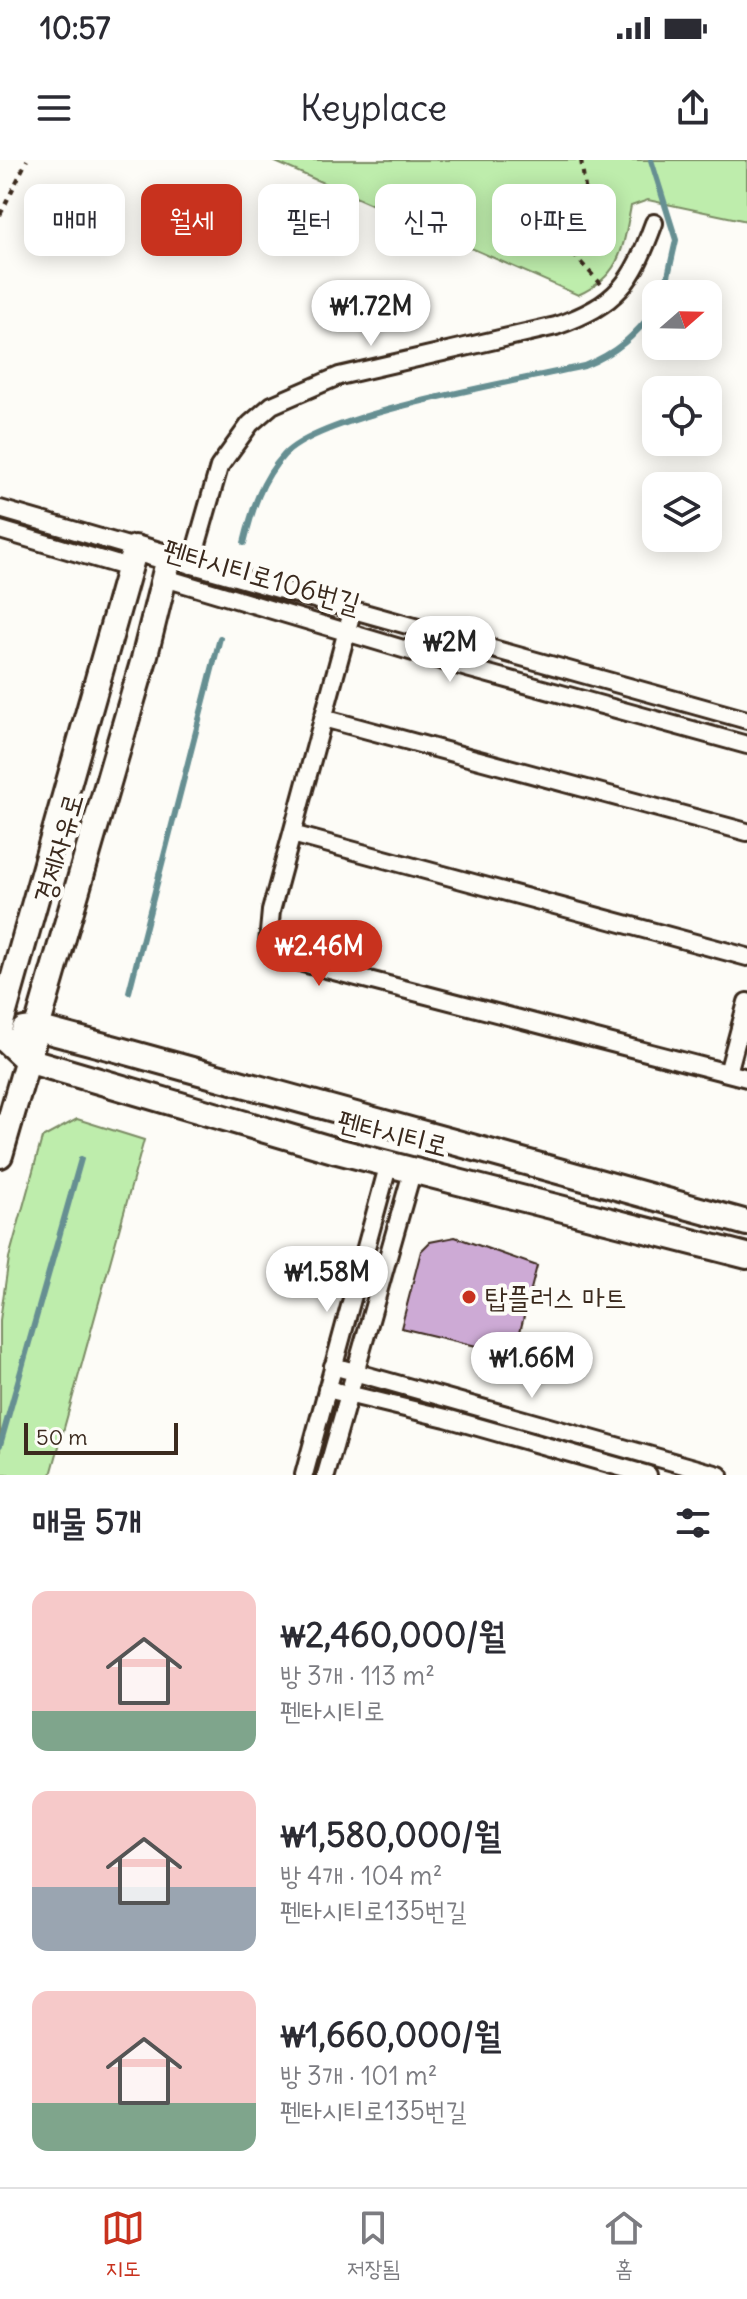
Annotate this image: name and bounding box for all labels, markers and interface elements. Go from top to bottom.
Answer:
text: 10:57 [40,9,110,47]
icon: menu [32,86,76,130]
text: Keyplace [300,86,447,131]
icon: share [671,86,715,130]
chip: 매매 [24,184,125,256]
chip: 월세 [141,184,242,256]
chip: 필터 [258,184,359,256]
chip: 신규 [375,184,476,256]
chip: 아파트 [492,184,616,256]
pin: ₩1.72M [306,280,436,348]
north arrow [642,280,722,360]
map controls [642,280,722,552]
text: ₩1.72M [329,289,413,322]
button: locate [642,376,722,456]
button: layers [642,472,722,552]
street label: 펜타시티로106번길 [159,531,365,621]
pin: ₩2M [411,616,489,684]
text: ₩2M [423,625,477,658]
street label: 경제자유로 [25,789,91,907]
pin: ₩2.46M [254,920,384,988]
text: ₩2.46M [274,929,364,962]
street label: 펜타시티로 [334,1102,452,1164]
pin: ₩1.58M [262,1246,392,1314]
text: ₩1.58M [284,1255,370,1288]
place label: 탑플러스 마트 [485,1279,627,1315]
marker: 탑플러스 마트 [460,1288,478,1306]
pin: ₩1.66M [467,1332,597,1400]
text: ₩1.66M [489,1341,575,1374]
scale bar [24,1419,178,1455]
text: 50 m [36,1423,88,1451]
text: 매물 5개 [32,1500,142,1543]
icon: filters [671,1501,715,1545]
text: ₩2,460,000/월 [280,1613,506,1656]
icon: home [96,1623,192,1719]
text: 방 3개 · 113 m² [280,1659,435,1692]
text: 펜타시티로 [280,1694,385,1727]
text: ₩1,580,000/월 [280,1813,501,1856]
icon: home [96,1823,192,1919]
text: 방 4개 · 104 m² [280,1859,442,1892]
text: 펜타시티로135번길 [280,1894,467,1927]
text: ₩1,660,000/월 [280,2013,501,2056]
icon: home [96,2023,192,2119]
text: 방 3개 · 101 m² [280,2059,437,2092]
text: 펜타시티로135번길 [280,2094,467,2127]
tab: 지도 [101,2206,145,2283]
tab: 저장됨 [347,2206,400,2283]
tab: 홈 [602,2206,646,2283]

